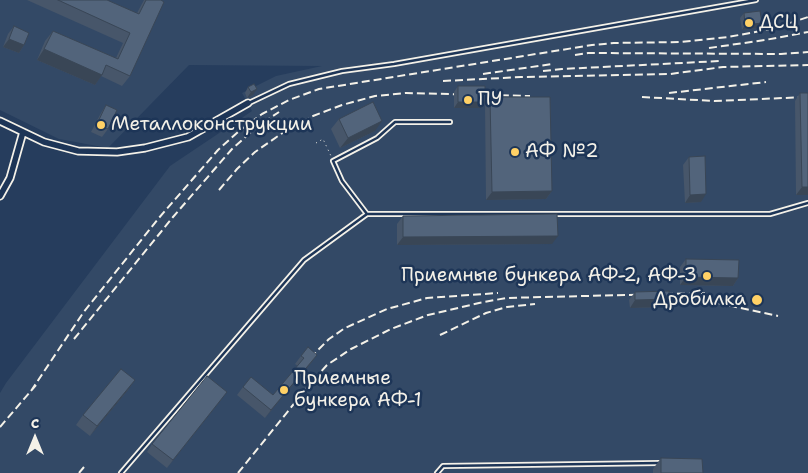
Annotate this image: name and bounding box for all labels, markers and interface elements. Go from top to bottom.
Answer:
place label: ДСЦ [759,12,798,34]
marker: ДСЦ [743,17,755,29]
place label: ПУ [478,89,503,111]
marker: ПУ [462,94,474,106]
place label: Металлоконструкции [111,114,312,136]
marker: Металлоконструкции [95,119,107,131]
place label: АФ №2 [525,141,598,163]
marker: АФ №2 [509,146,521,158]
place label: Приемные бункера АФ-2, АФ-3 [401,265,697,287]
marker: Приемные бункера АФ-2, АФ-3 [701,270,713,282]
place label: Дробилка [653,289,746,311]
marker: Дробилка [750,293,764,307]
place label: Приемные бункера АФ-1 [294,368,422,412]
marker: Приемные бункера АФ-1 [278,384,290,396]
north arrow [10,413,60,463]
text: С [31,414,39,432]

